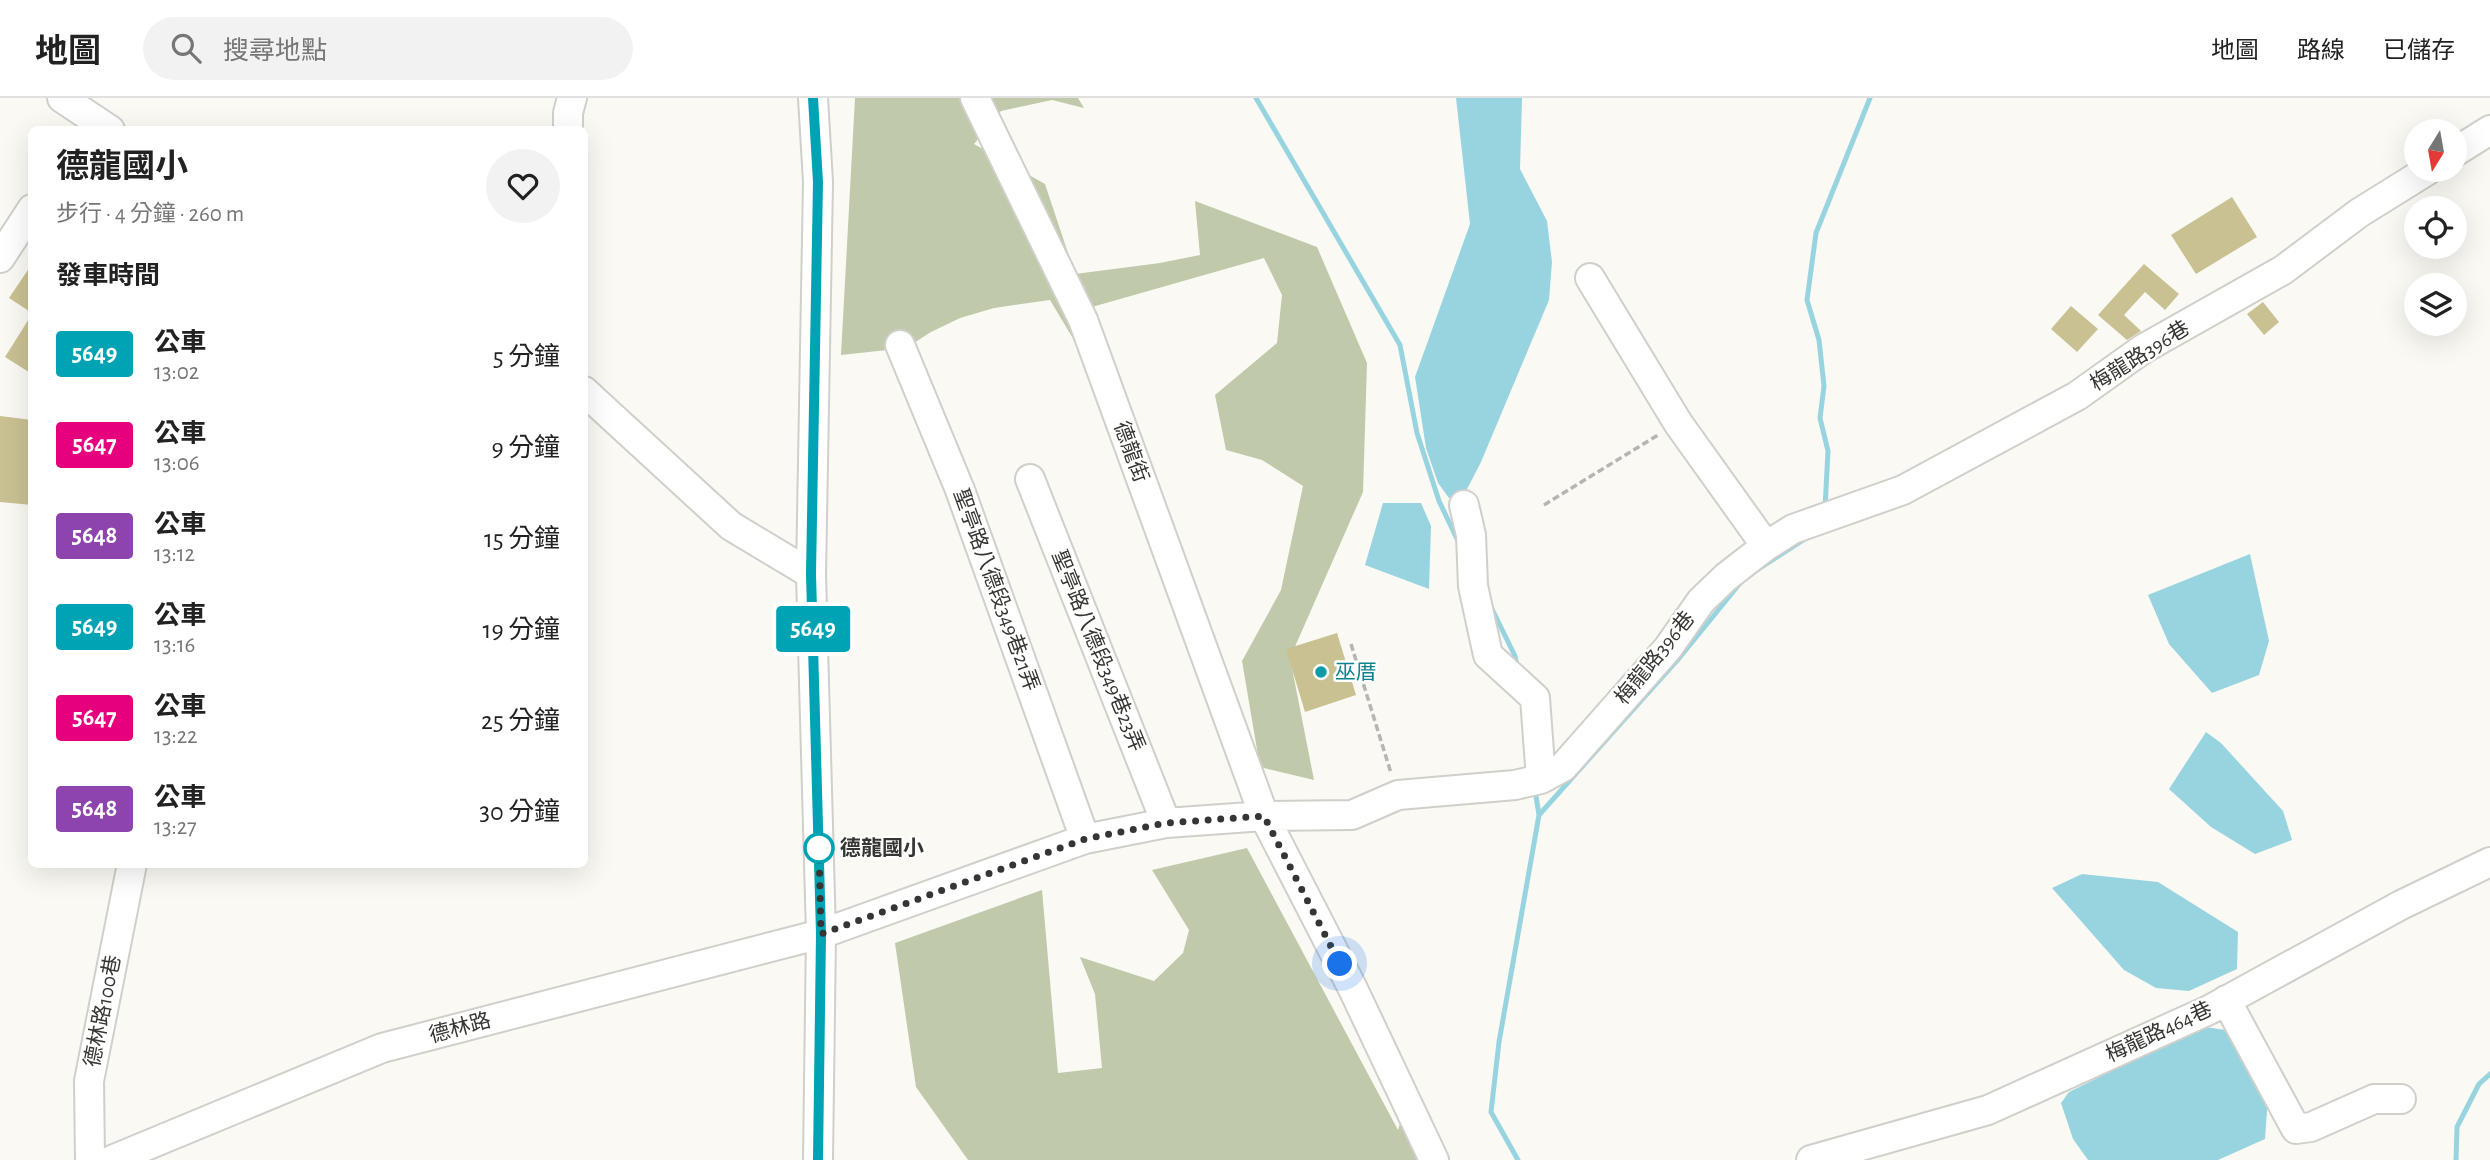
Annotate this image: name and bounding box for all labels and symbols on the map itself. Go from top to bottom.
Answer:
north arrow [2404,119,2468,182]
street label: 梅龍路396巷 [2086,316,2193,395]
street label: 德龍街 [1110,418,1153,485]
street label: 聖亭路八德段349巷21弄 [950,486,1043,694]
street label: 聖亭路八德段349巷23弄 [1048,547,1149,755]
line badge: 5649 [764,606,862,652]
street label: 梅龍路396巷 [1611,607,1699,708]
place label: 巫厝 [1335,662,1377,683]
marker: 巫厝 [1313,664,1329,680]
marker: 德龍國小 [804,833,834,863]
place label: 德龍國小 [840,837,924,859]
your location [1322,946,1357,981]
street label: 德林路100巷 [81,953,124,1069]
street label: 梅龍路464巷 [2102,997,2215,1066]
street label: 德林路 [427,1009,493,1046]

